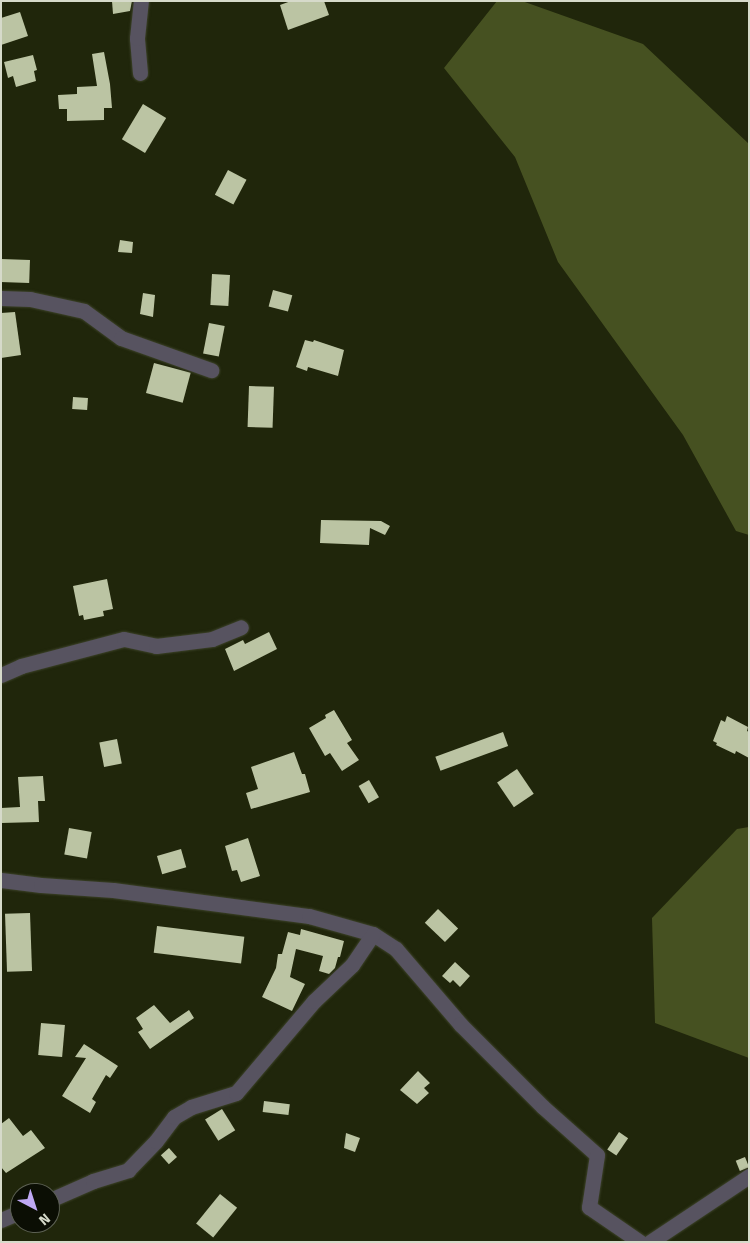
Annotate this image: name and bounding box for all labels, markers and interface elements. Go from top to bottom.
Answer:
north arrow [10,1183,60,1233]
text: N [35,1210,53,1229]

